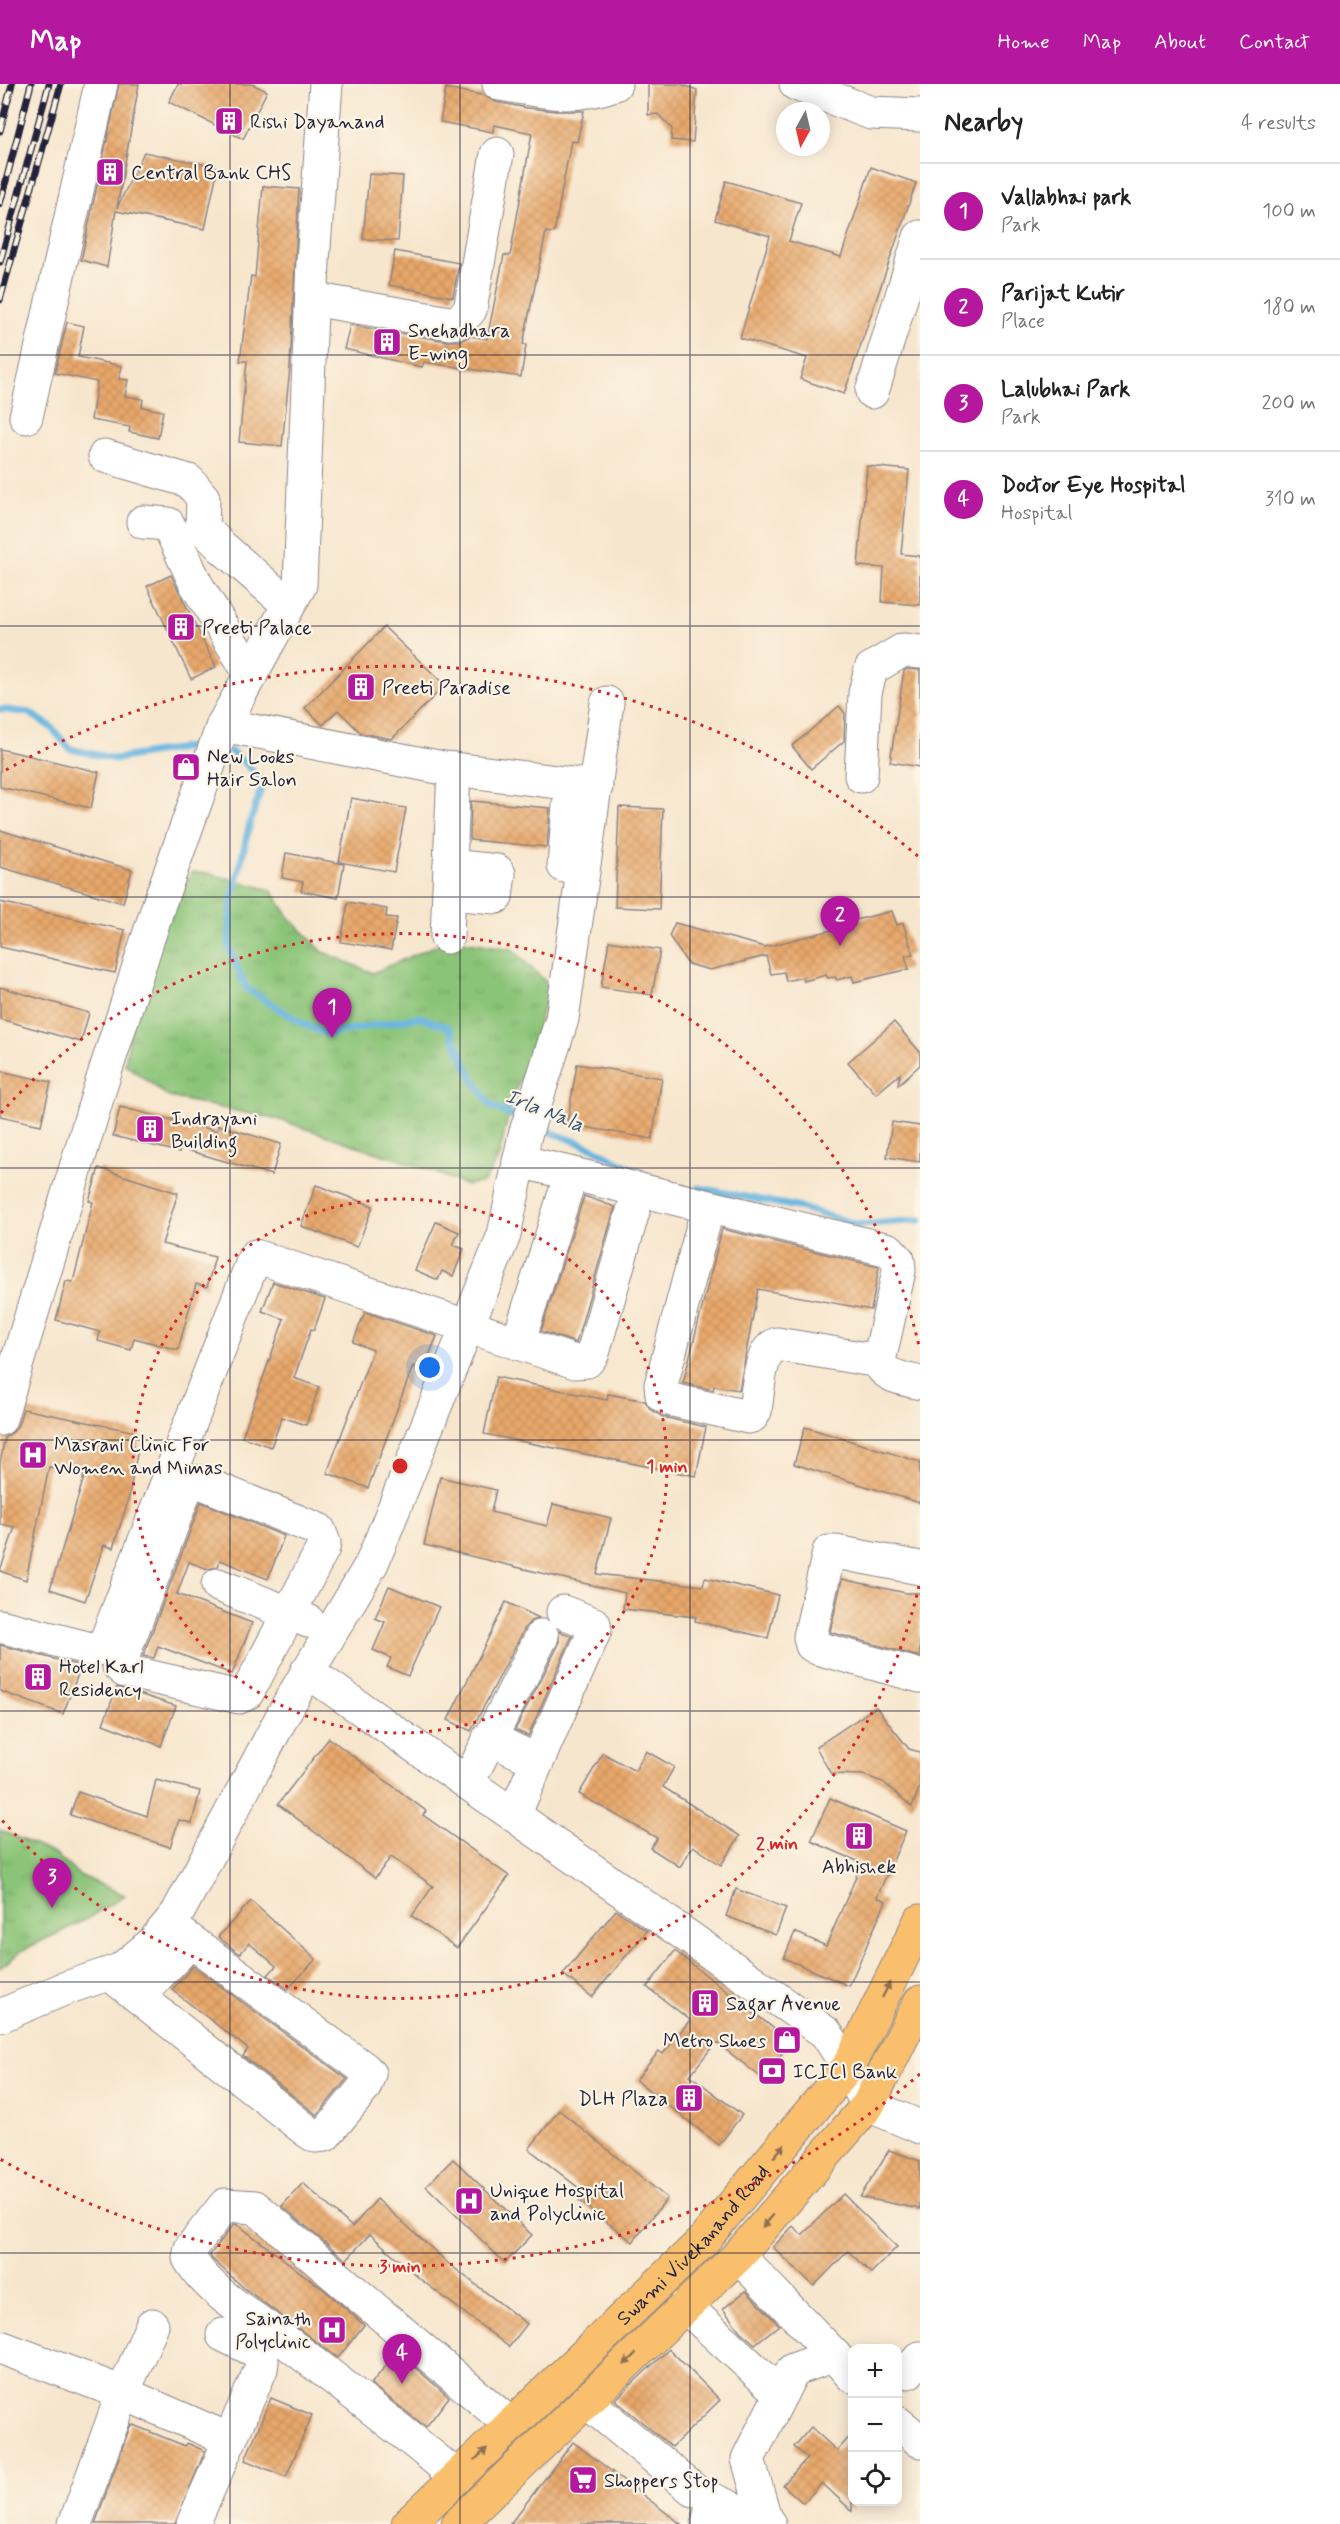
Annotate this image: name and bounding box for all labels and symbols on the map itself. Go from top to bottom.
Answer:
north arrow [776,102,830,156]
building icon: Rishi Dayanand [213,105,245,137]
place label: Rishi Dayanand [250,109,385,136]
building icon: Central Bank CHS [94,156,126,188]
place label: Central Bank CHS [131,160,291,187]
place label: Snehadhara E-wing [408,318,510,369]
building icon: Snehadhara E-wing [371,326,403,358]
building icon: Preeti Palace [165,611,197,643]
place label: Preeti Palace [202,615,312,642]
building icon: Preeti Paradise [345,671,377,703]
place label: Preeti Paradise [382,675,511,702]
place label: New Looks Hair Salon [207,744,297,794]
shop icon: New Looks Hair Salon [170,751,202,783]
pin: 2 [820,896,860,946]
pin: 1 [312,988,352,1038]
water label: Irla Nala [501,1082,588,1139]
place label: Indrayani Building [171,1106,257,1158]
building icon: Indrayani Building [134,1113,166,1145]
your location [415,1353,444,1382]
place label: Masrani Clinic For Women and Mimas [54,1432,223,1482]
hospital icon: Masrani Clinic For Women and Mimas [17,1439,49,1471]
text: 1 min [646,1455,688,1479]
centre of rings [390,1456,410,1476]
place label: Hotel Karl Residency [59,1654,143,1704]
building icon: Hotel Karl Residency [22,1661,54,1693]
building icon: Abhishek [843,1820,875,1852]
text: 2 min [756,1832,798,1856]
place label: Abhishek [822,1854,896,1881]
pin: 3 [32,1858,72,1908]
one-way arrow [882,1981,891,1998]
building icon: Sagar Avenue [689,1987,721,2019]
place label: Sagar Avenue [726,1991,841,2020]
shop icon: Metro Shoes [771,2024,803,2056]
place label: Metro Shoes [663,2028,766,2055]
bank icon: ICICI Bank [756,2055,788,2087]
place label: ICICI Bank [793,2059,897,2086]
building icon: DLH Plaza [673,2082,705,2114]
place label: DLH Plaza [578,2086,668,2113]
one-way arrow [772,2143,785,2159]
street label: Swami Vivekanand Road [611,2159,776,2332]
place label: Unique Hospital and Polyclinic [490,2178,624,2228]
hospital icon: Unique Hospital and Polyclinic [453,2185,485,2217]
one-way arrow [761,2213,774,2229]
text: 3 min [379,2255,421,2279]
place label: Sainath Polyclinic [235,2306,311,2356]
hospital icon: Sainath Polyclinic [316,2314,348,2346]
pin: 4 [382,2334,422,2384]
one-way arrow [623,2352,638,2365]
one-way arrow [473,2448,487,2462]
supermarket icon: Shoppers Stop [567,2464,599,2496]
place label: Shoppers Stop [604,2468,718,2495]

